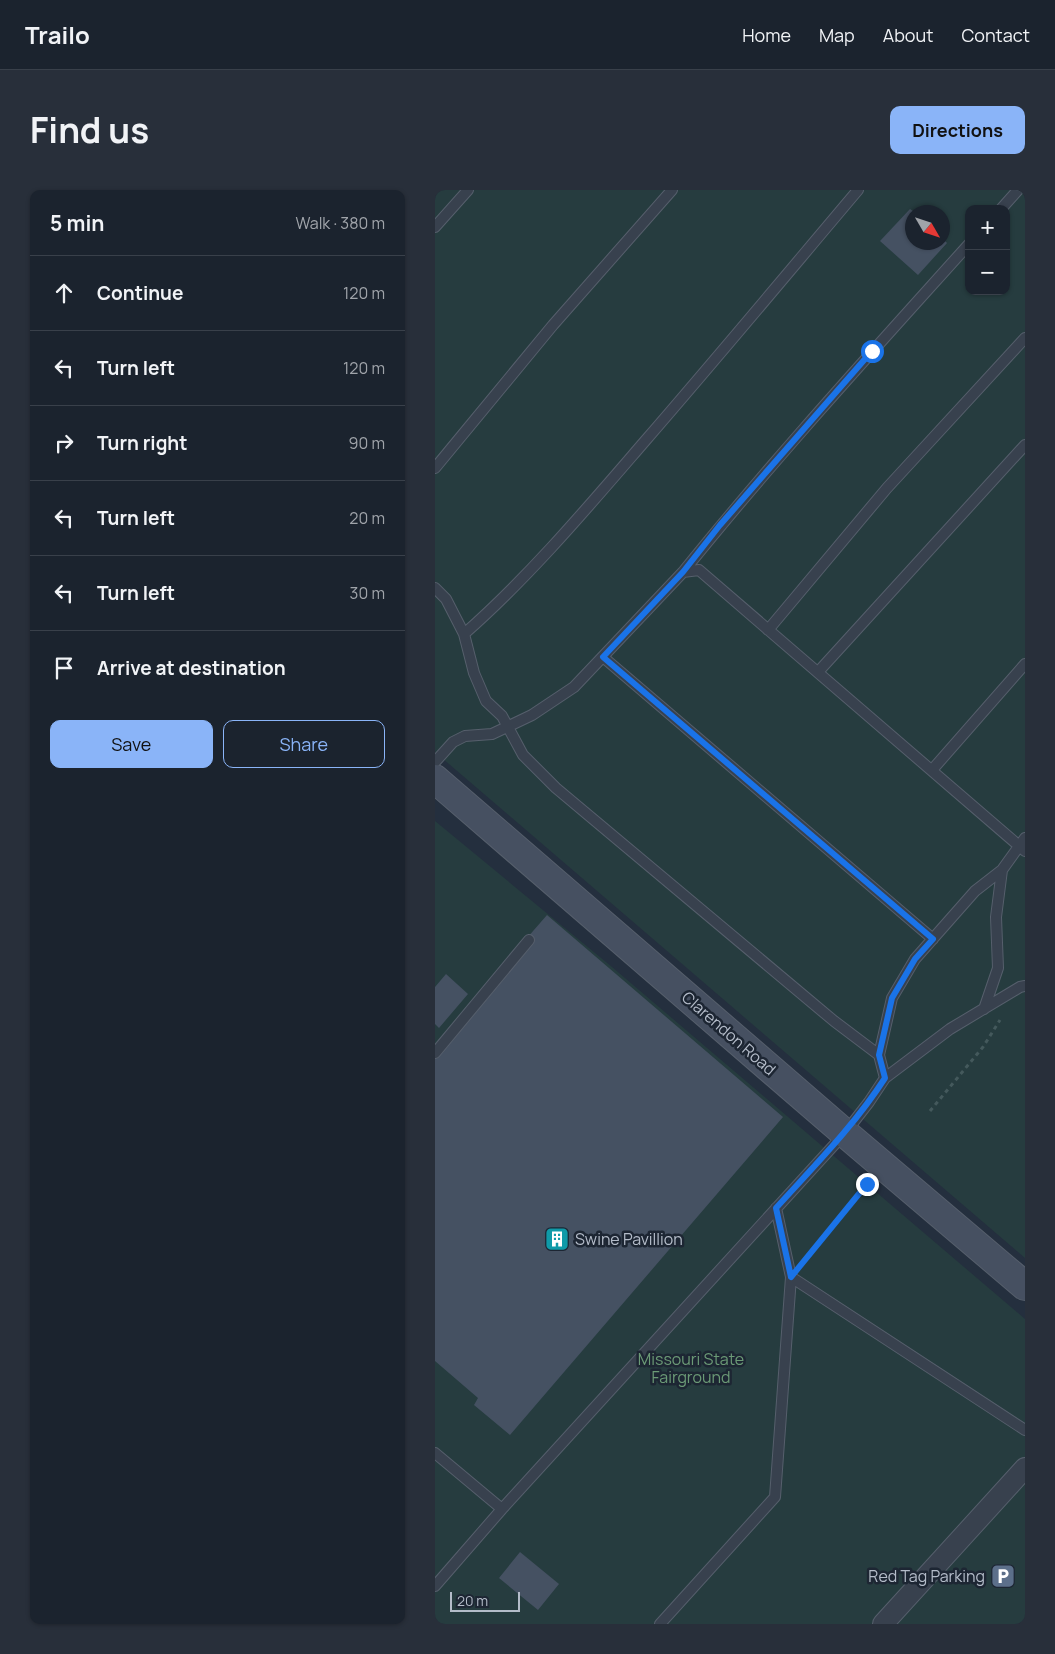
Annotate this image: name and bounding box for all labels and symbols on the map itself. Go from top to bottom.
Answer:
north arrow [905,205,950,250]
route start [861,340,884,363]
street label: Clarendon Road [677,986,781,1080]
route end [856,1173,879,1196]
building icon: Swine Pavillion [544,1226,570,1252]
place label: Swine Pavillion [575,1228,683,1250]
park label: Missouri State Fairground [638,1348,744,1388]
parking icon: Red Tag Parking [990,1563,1016,1589]
place label: Red Tag Parking [868,1565,985,1587]
scale bar [450,1589,520,1612]

